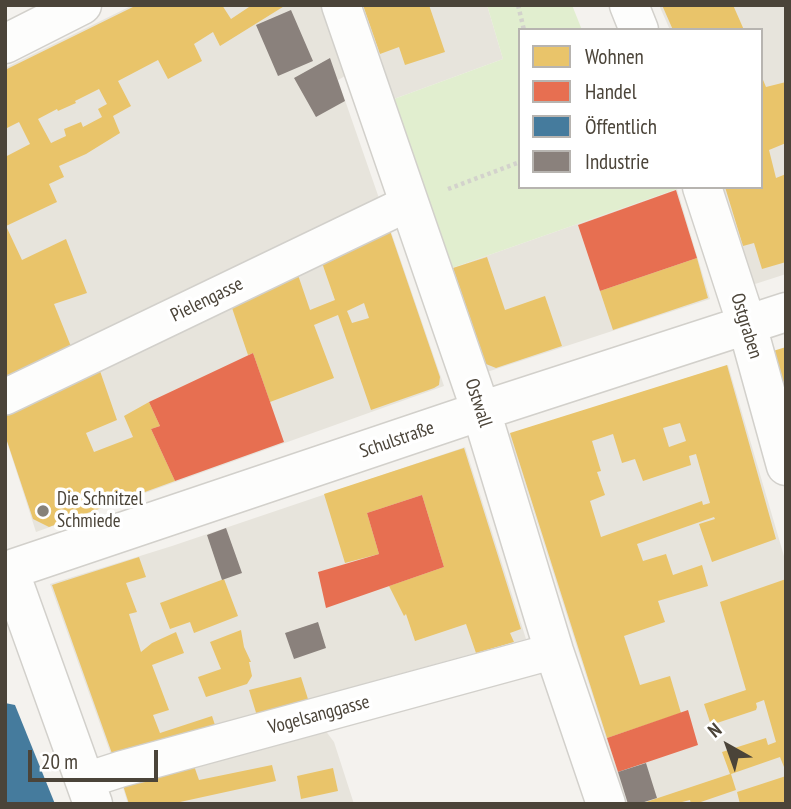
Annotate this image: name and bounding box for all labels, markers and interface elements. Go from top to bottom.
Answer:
legend [518,28,763,189]
text: Wohnen [585,43,644,70]
text: Handel [585,78,637,105]
text: Öffentlich [585,113,657,140]
text: Industrie [585,148,649,175]
street label: Pielengasse [167,273,247,327]
street label: Ostgraben [725,290,767,362]
street label: Ostwall [459,376,497,430]
street label: Schulstraße [357,417,437,463]
place label: Die Schnitzel Schmiede [57,489,143,533]
marker: Die Schnitzel Schmiede [35,503,51,519]
street label: Vogelsanggasse [266,691,372,739]
north arrow [693,711,763,781]
text: N [703,717,726,742]
scale bar [32,736,161,780]
text: 20 m [41,748,78,775]

